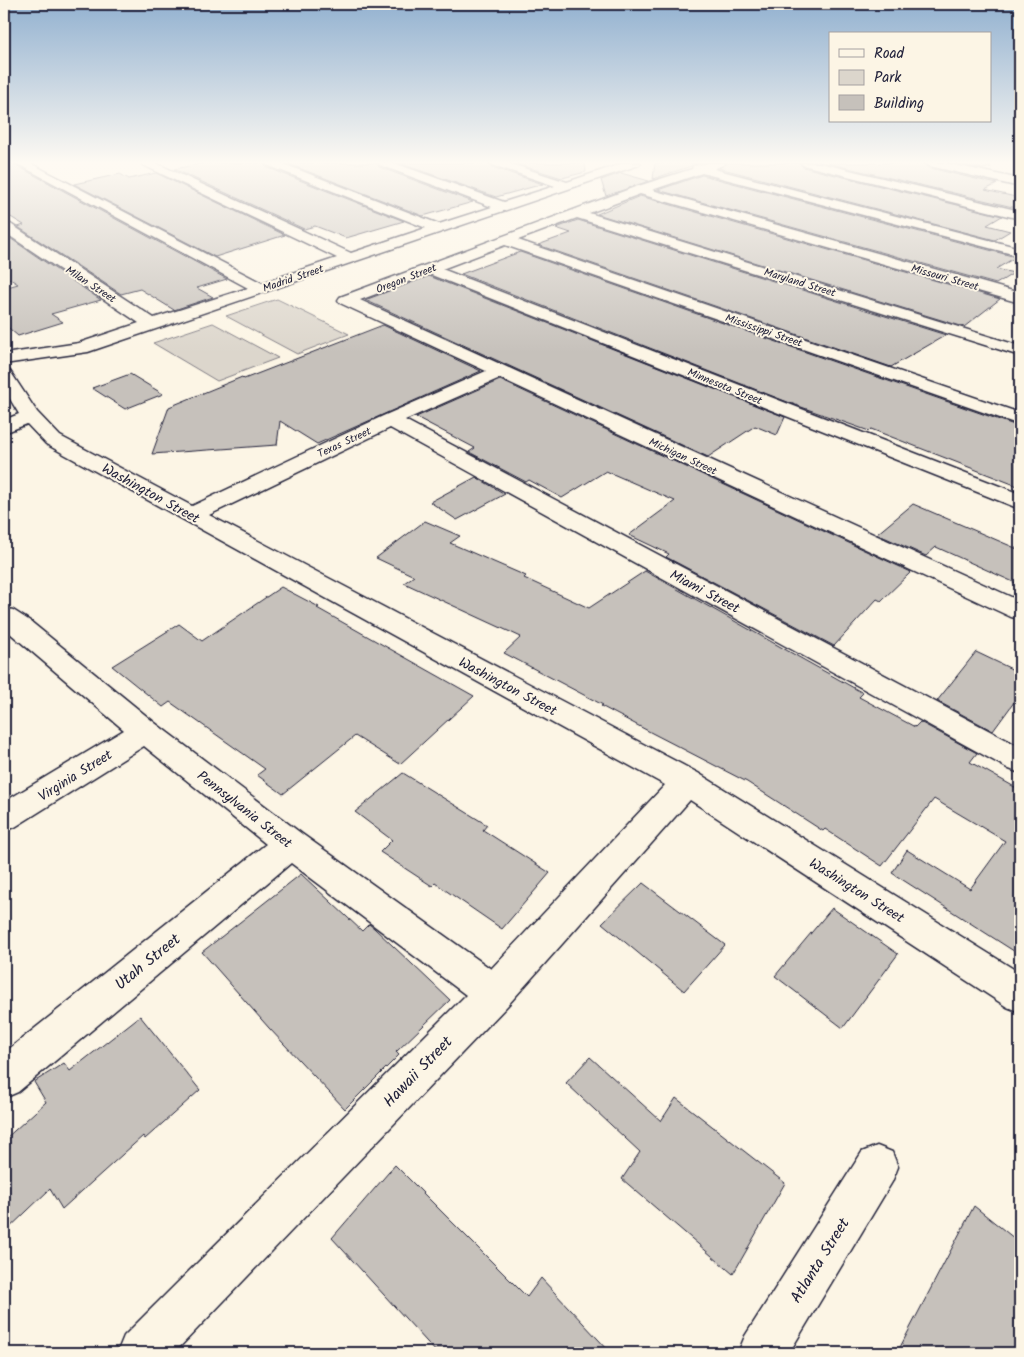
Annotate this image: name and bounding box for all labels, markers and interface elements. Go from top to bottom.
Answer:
legend [829,32,992,122]
text: Road [874,42,905,66]
text: Park [874,66,902,90]
text: Building [874,92,924,116]
street label: Oregon Street [373,259,440,299]
street label: Madrid Street [260,260,327,298]
street label: Missouri Street [909,260,981,296]
street label: Milan Street [62,262,120,308]
street label: Maryland Street [762,264,839,303]
street label: Mississippi Street [723,309,805,353]
street label: Minnesota Street [684,364,765,410]
street label: Texas Street [314,422,375,463]
street label: Michigan Street [646,433,720,481]
street label: Washington Street [98,458,204,530]
street label: Miami Street [666,564,744,620]
street label: Washington Street [454,652,561,722]
street label: Virginia Street [34,744,117,807]
street label: Pennsylvania Street [192,765,297,854]
street label: Washington Street [805,853,909,929]
street label: Utah Street [109,927,187,997]
street label: Hawaii Street [377,1030,459,1113]
street label: Atlanta Street [784,1213,857,1308]

